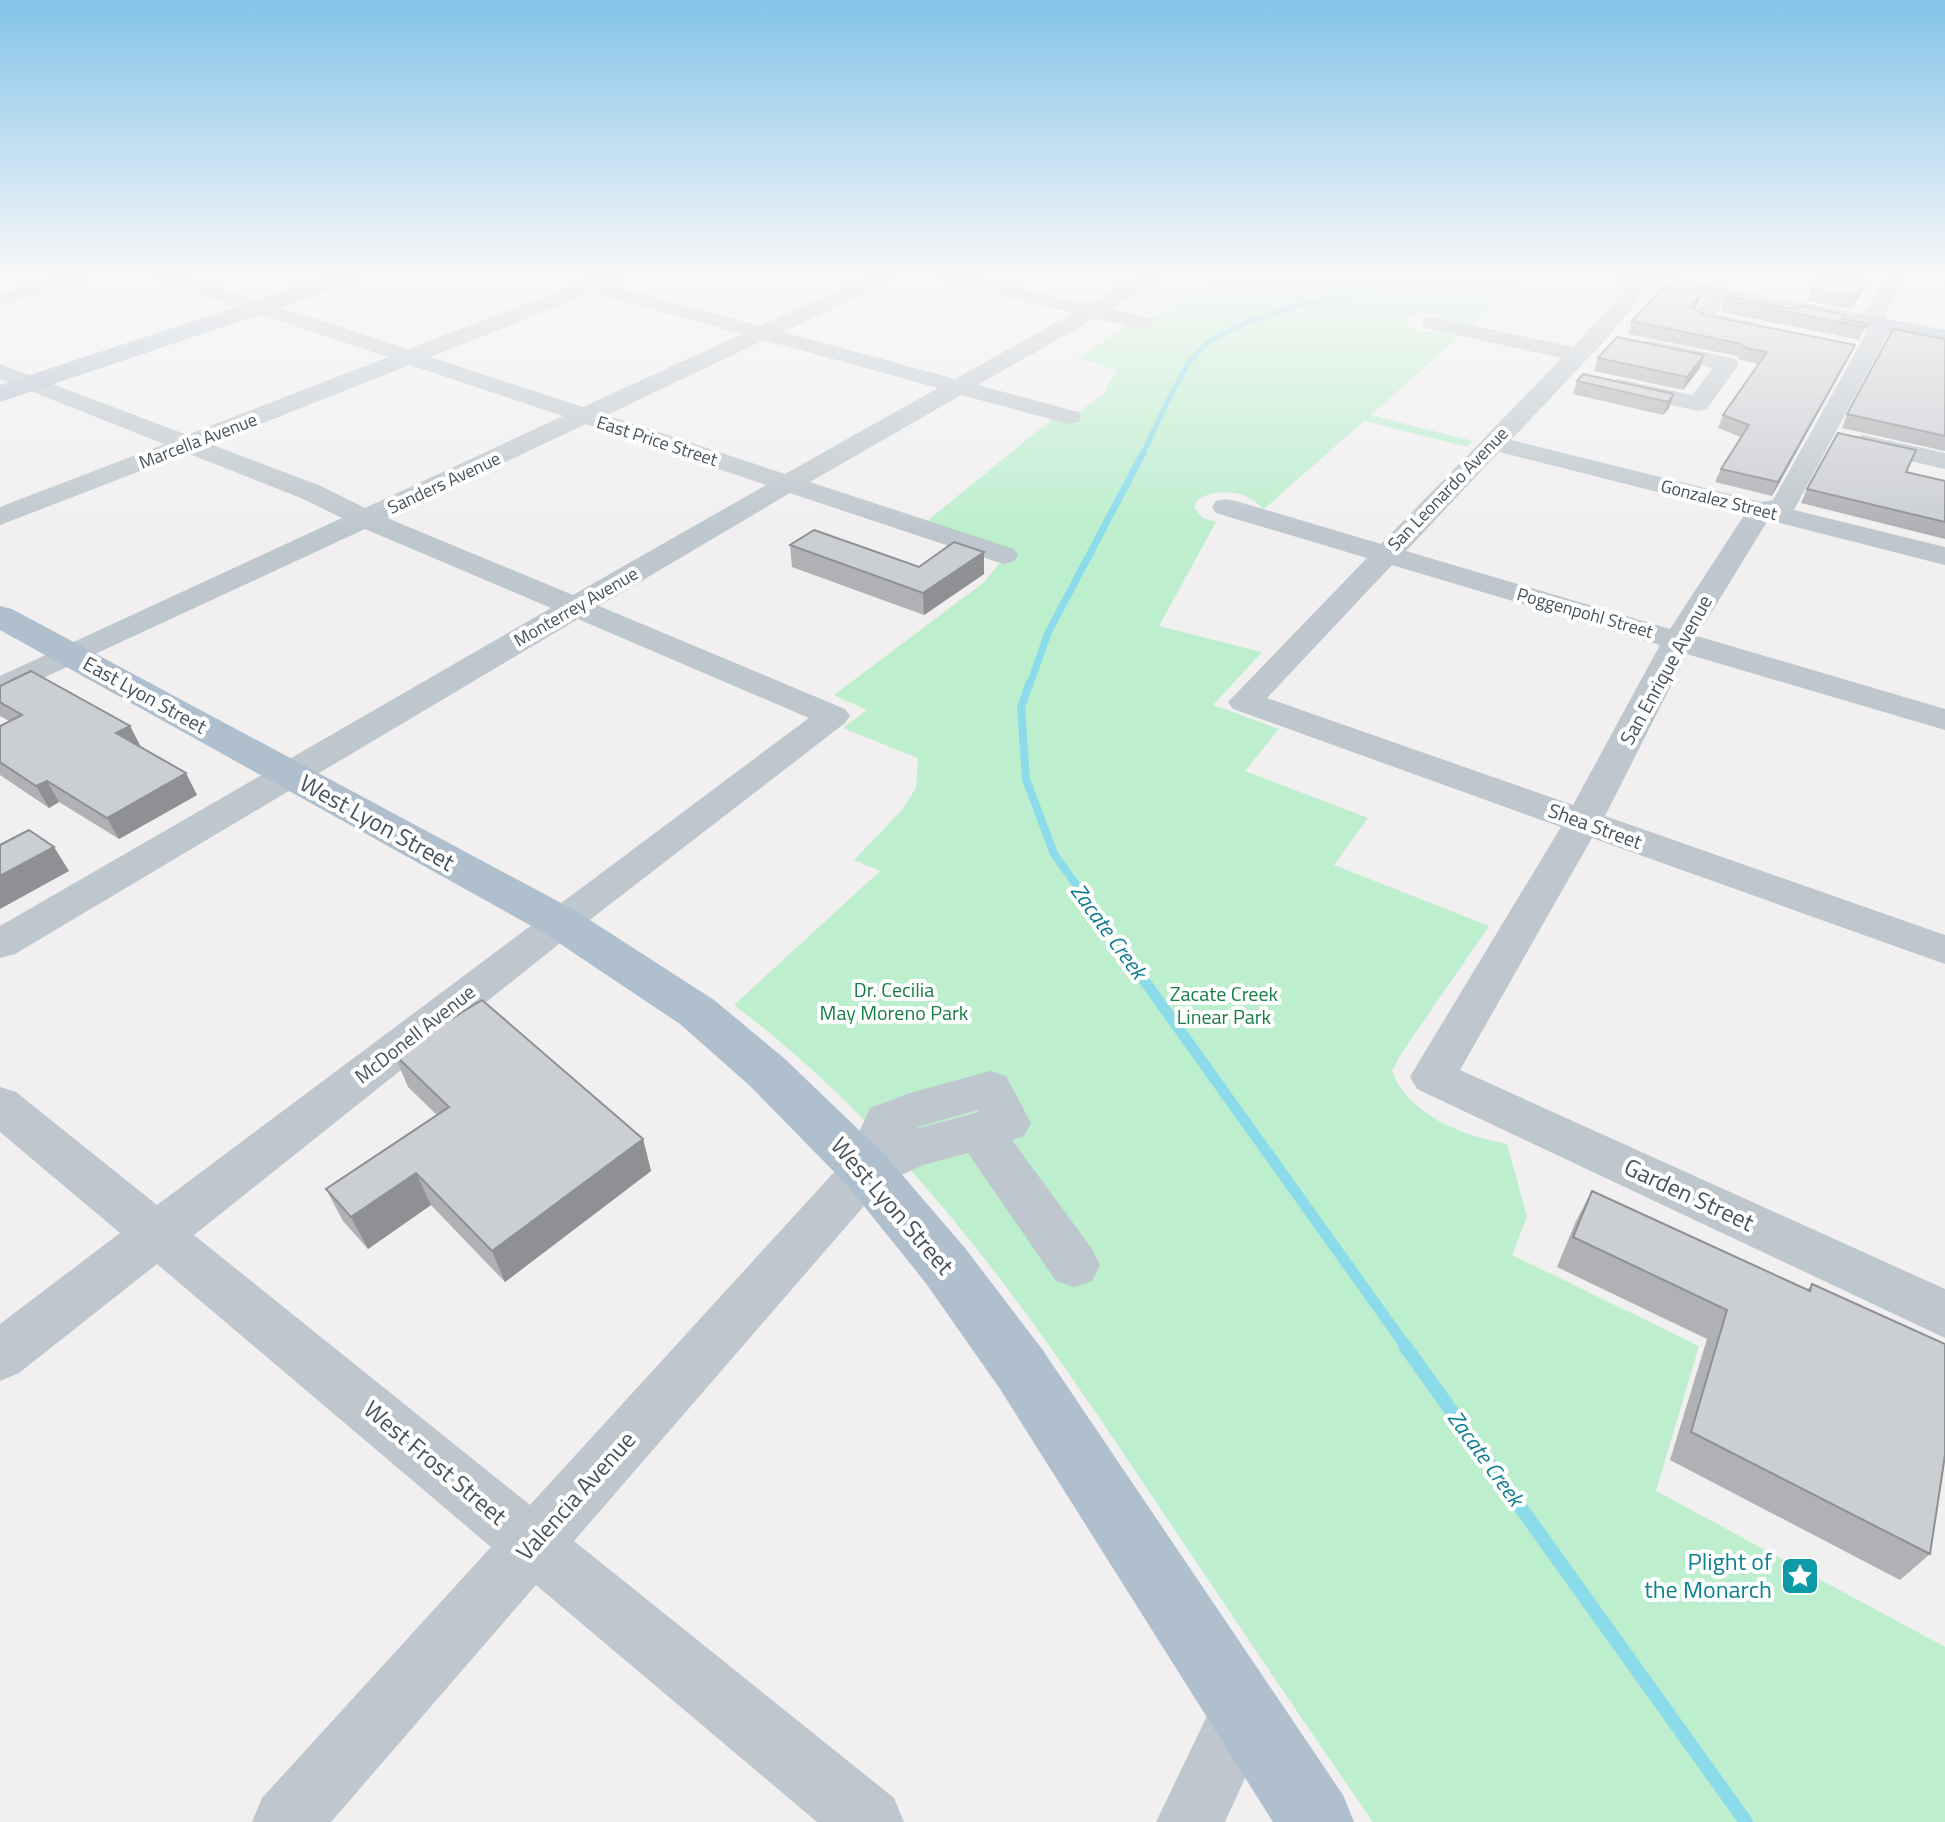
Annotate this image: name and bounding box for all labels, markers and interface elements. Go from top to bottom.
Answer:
street label: Marcella Avenue [135,406,261,475]
street label: East Price Street [593,408,722,473]
street label: San Leonardo Avenue [1381,420,1514,557]
street label: Sanders Avenue [383,445,505,521]
street label: Gonzalez Street [1658,472,1781,527]
street label: Monterrey Avenue [509,560,643,653]
street label: Poggenpohl Street [1514,580,1657,645]
street label: San Enrique Avenue [1611,589,1720,750]
street label: East Lyon Street [78,648,213,741]
street label: West Lyon Street [293,765,462,880]
street label: Shea Street [1544,794,1646,857]
water label: Zacate Creek [1063,876,1157,988]
park label: Dr. Cecilia May Moreno Park [820,974,969,1028]
street label: McDonell Avenue [348,976,482,1091]
park label: Zacate Creek Linear Park [1170,978,1279,1032]
street label: West Lyon Street [823,1129,963,1283]
street label: Garden Street [1619,1148,1761,1240]
street label: West Frost Street [356,1391,516,1533]
water label: Zacate Creek [1440,1403,1534,1515]
street label: Valencia Avenue [507,1422,644,1568]
place label: Plight of the Monarch [1644,1543,1772,1607]
place icon: Plight of the Monarch [1779,1555,1821,1597]

